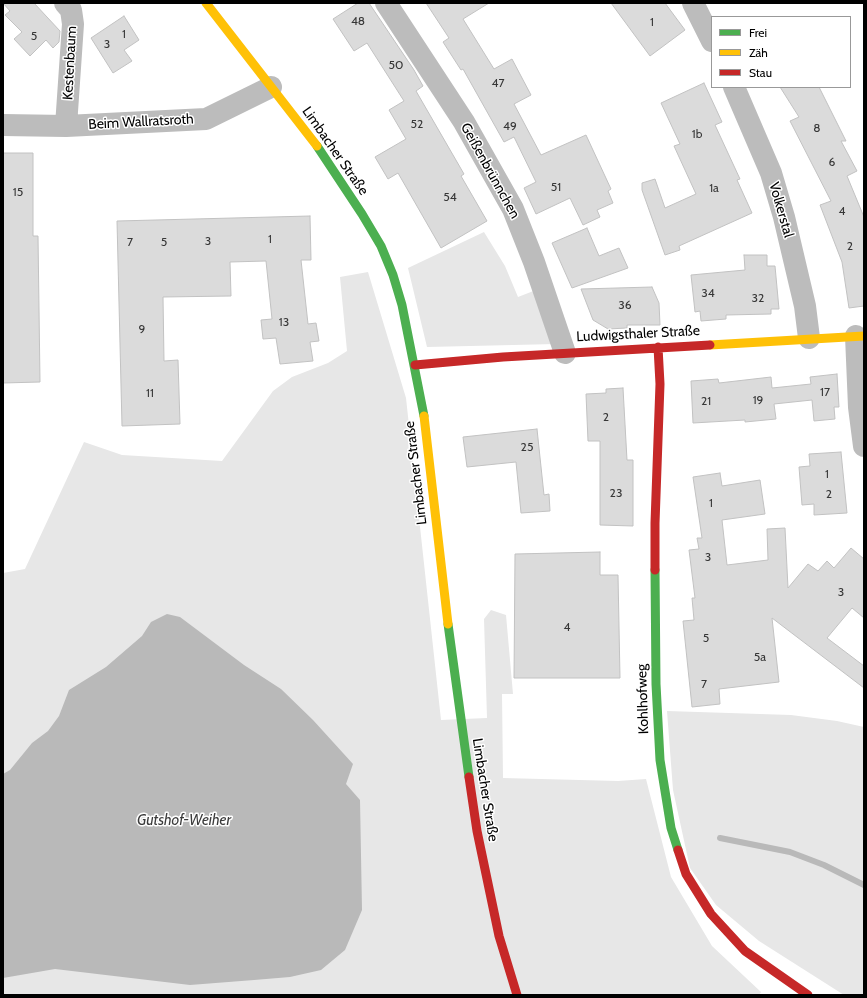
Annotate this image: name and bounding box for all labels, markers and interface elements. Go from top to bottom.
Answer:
house number: 48 [351,14,365,28]
house number: 1 [650,15,654,29]
legend [711,16,851,88]
text: Frei [749,25,767,40]
street label: Kestenbaum [60,26,80,100]
house number: 1 [122,27,126,41]
house number: 5 [31,29,37,43]
house number: 3 [104,37,110,51]
text: Zäh [749,45,768,60]
house number: 50 [389,58,403,72]
text: Stau [749,65,772,80]
house number: 47 [492,76,504,90]
street label: Limbacher Straße [298,103,372,199]
street label: Beim Wallratsroth [88,111,194,133]
house number: 52 [411,117,423,131]
house number: 49 [503,119,517,133]
street label: Geißenbrünnchen [457,120,523,222]
house number: 8 [813,121,821,135]
house number: 1b [692,127,702,141]
house number: 6 [829,155,835,169]
house number: 51 [551,180,561,194]
street label: Volkerstal [765,180,797,240]
house number: 1a [709,181,719,195]
house number: 15 [13,185,23,199]
house number: 54 [443,190,457,204]
house number: 4 [839,204,845,218]
house number: 1 [268,232,272,246]
house number: 3 [205,234,211,248]
house number: 7 [127,235,133,249]
house number: 5 [161,235,167,249]
house number: 2 [847,239,853,253]
house number: 34 [701,286,715,300]
house number: 32 [752,291,764,305]
house number: 36 [618,298,632,312]
house number: 13 [279,315,289,329]
house number: 9 [139,322,145,336]
street label: Ludwigsthaler Straße [576,322,700,346]
house number: 17 [820,385,830,399]
house number: 11 [146,386,154,400]
house number: 19 [753,393,763,407]
house number: 21 [701,394,711,408]
house number: 2 [603,410,609,424]
street label: Limbacher Straße [401,420,431,526]
house number: 25 [521,440,533,454]
house number: 1 [825,467,829,481]
house number: 23 [610,486,622,500]
house number: 2 [826,487,832,501]
house number: 1 [709,496,713,510]
house number: 3 [705,550,711,564]
house number: 3 [838,585,844,599]
house number: 4 [564,620,570,634]
house number: 5 [703,631,709,645]
house number: 5a [754,650,766,664]
street label: Kohlhofweg [633,664,653,734]
house number: 7 [701,677,707,691]
street label: Limbacher Straße [469,737,501,843]
water label: Gutshof-Weiher [137,812,231,830]

